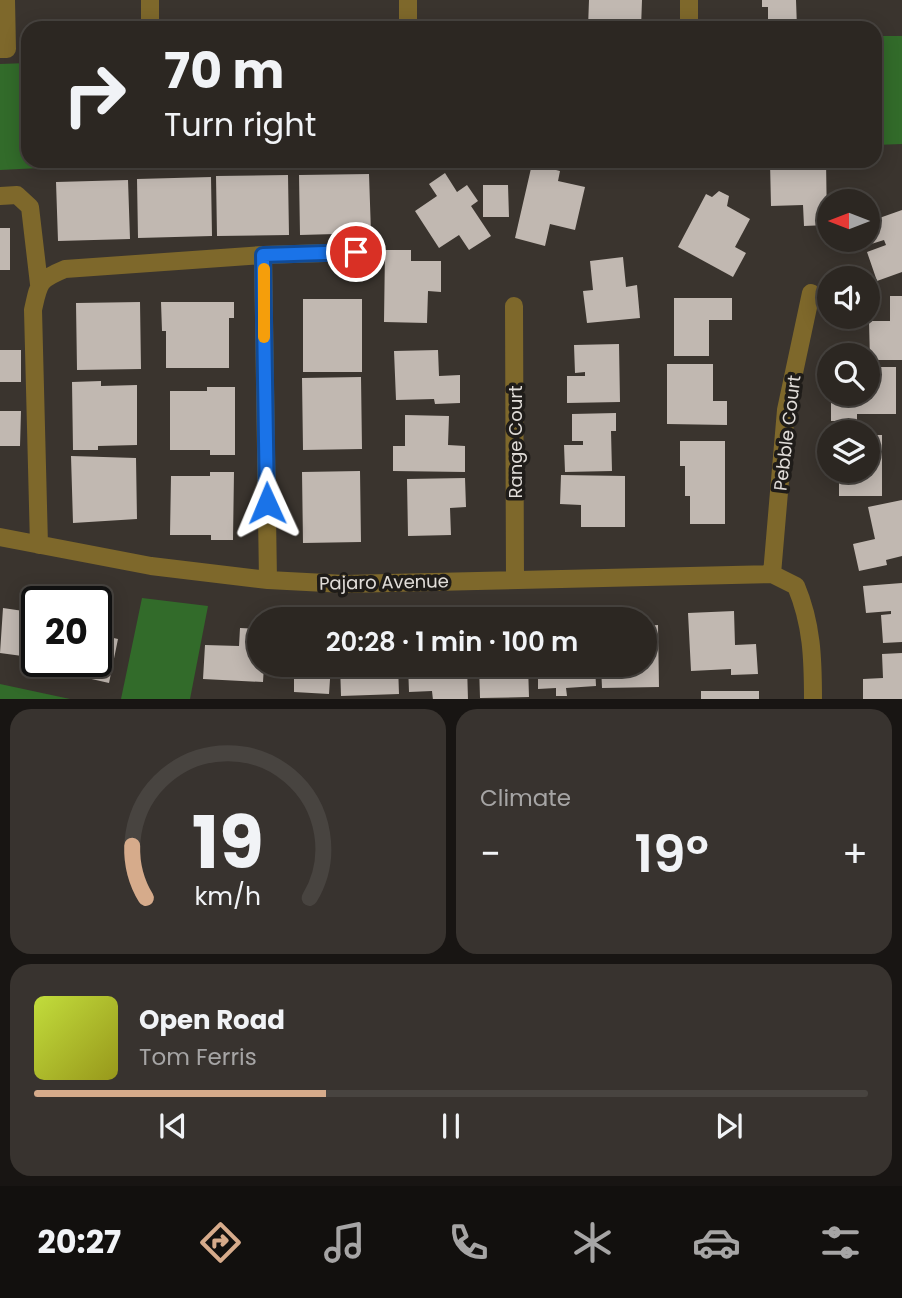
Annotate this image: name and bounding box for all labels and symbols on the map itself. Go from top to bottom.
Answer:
north arrow [817,189,880,252]
pin [326,222,386,282]
street label: Pebble Court [767,374,807,492]
street label: Range Court [503,386,528,498]
position arrow [230,466,304,540]
street label: Pajaro Avenue [319,568,449,596]
speed limit sign: 20 [21,586,112,677]

